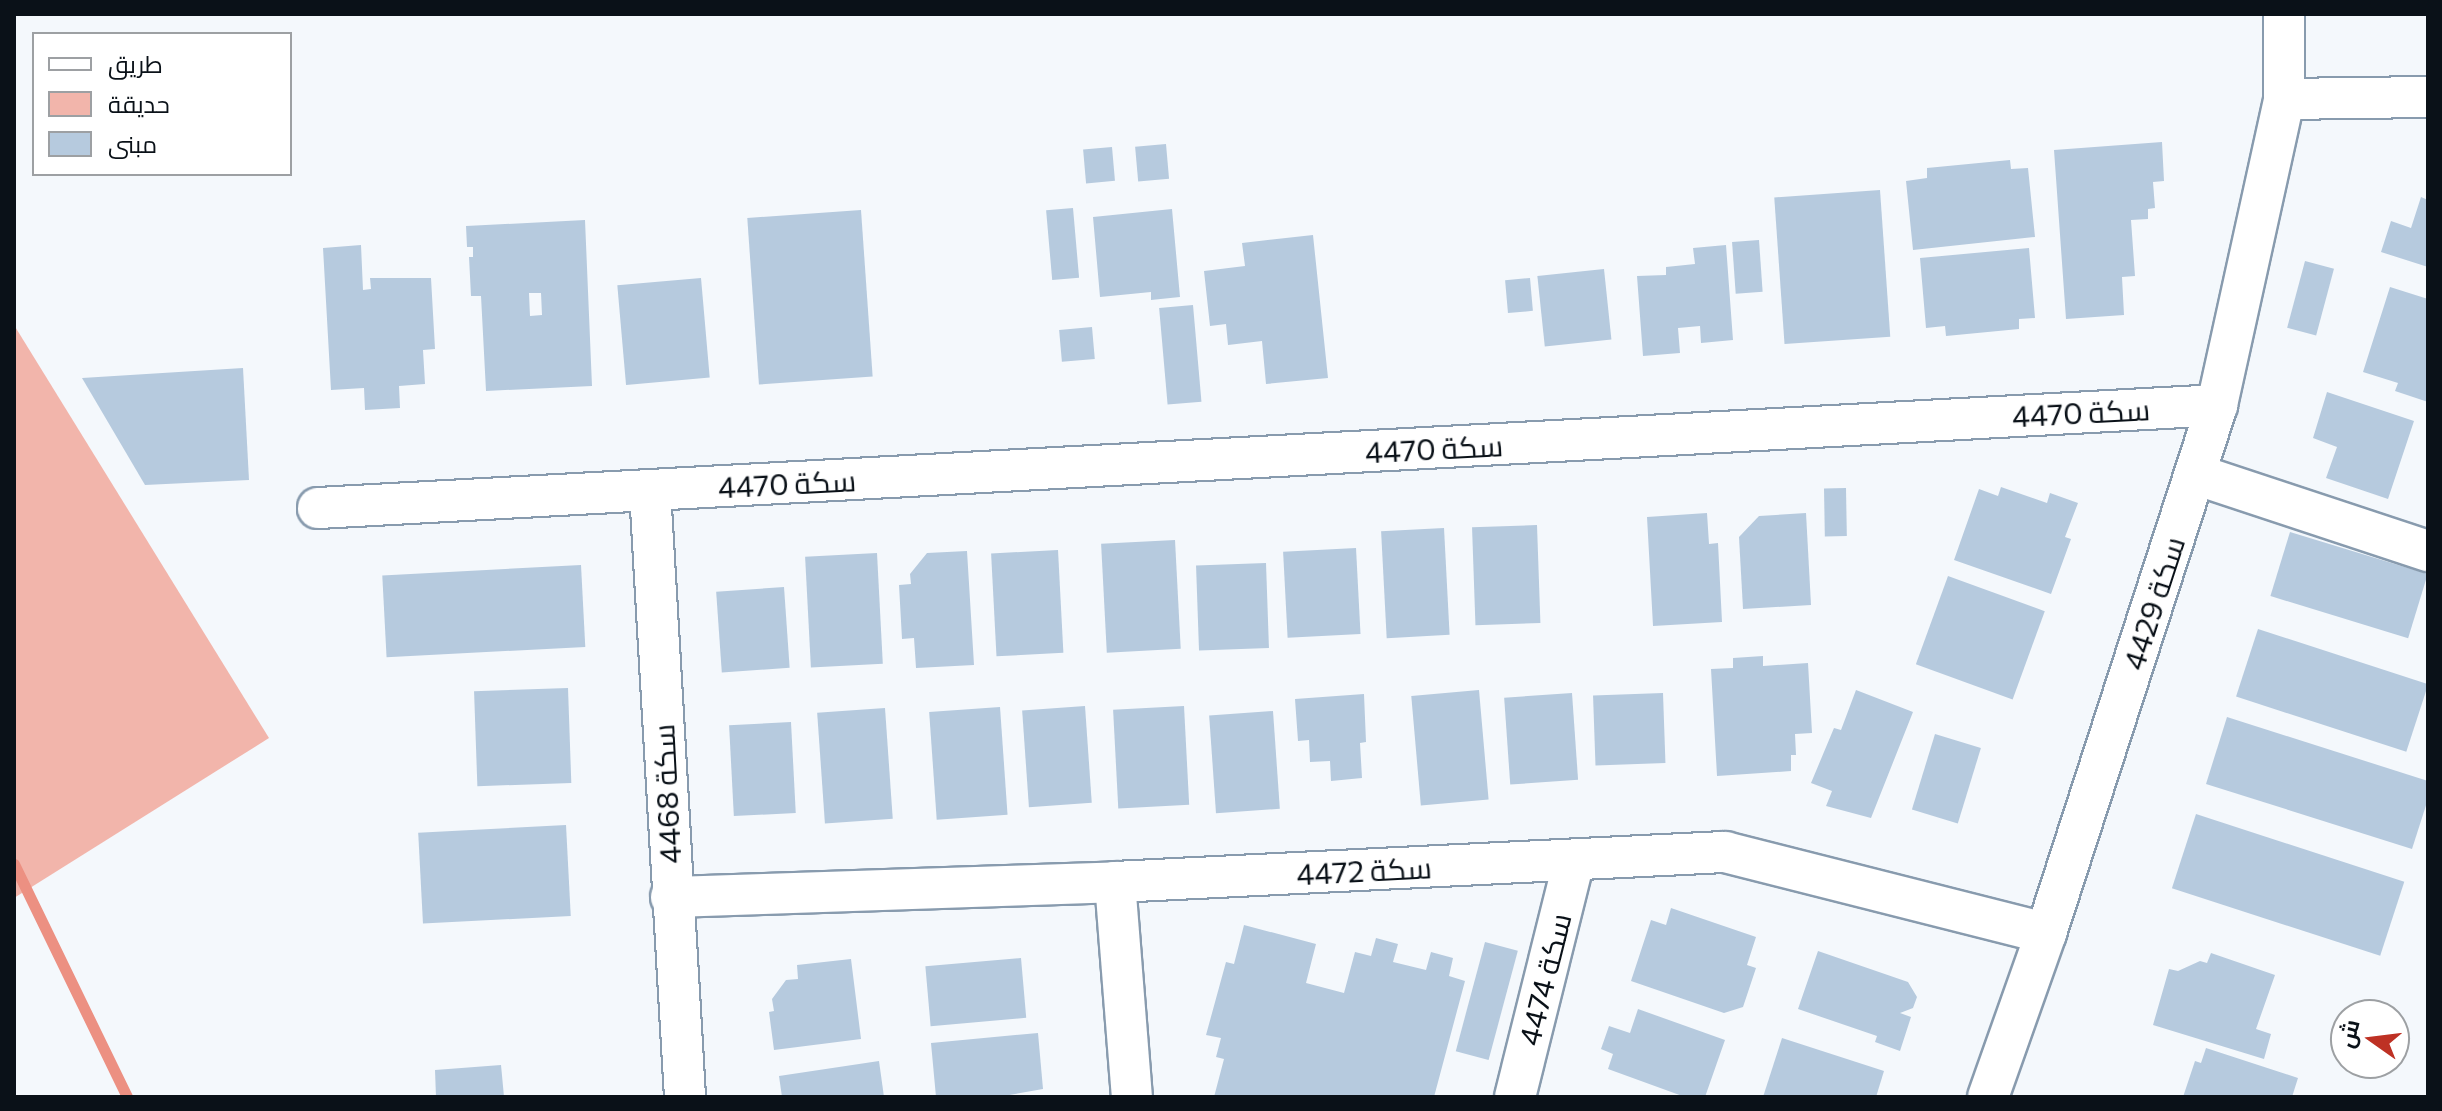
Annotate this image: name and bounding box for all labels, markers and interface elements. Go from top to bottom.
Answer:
legend [32,32,292,176]
text: طريق [108,49,163,78]
text: حديقة [108,89,170,118]
text: مبنى [108,129,157,158]
street label: سكة 4470 [2011,390,2151,434]
street label: سكة 4470 [1364,426,1504,470]
street label: سكة 4470 [717,461,857,505]
street label: سكة 4429 [2115,532,2191,674]
street label: سكة 4468 [644,723,688,865]
street label: سكة 4472 [1295,848,1433,892]
street label: سكة 4474 [1510,909,1578,1049]
north arrow [2330,999,2410,1079]
text: ش [2332,1017,2365,1051]

